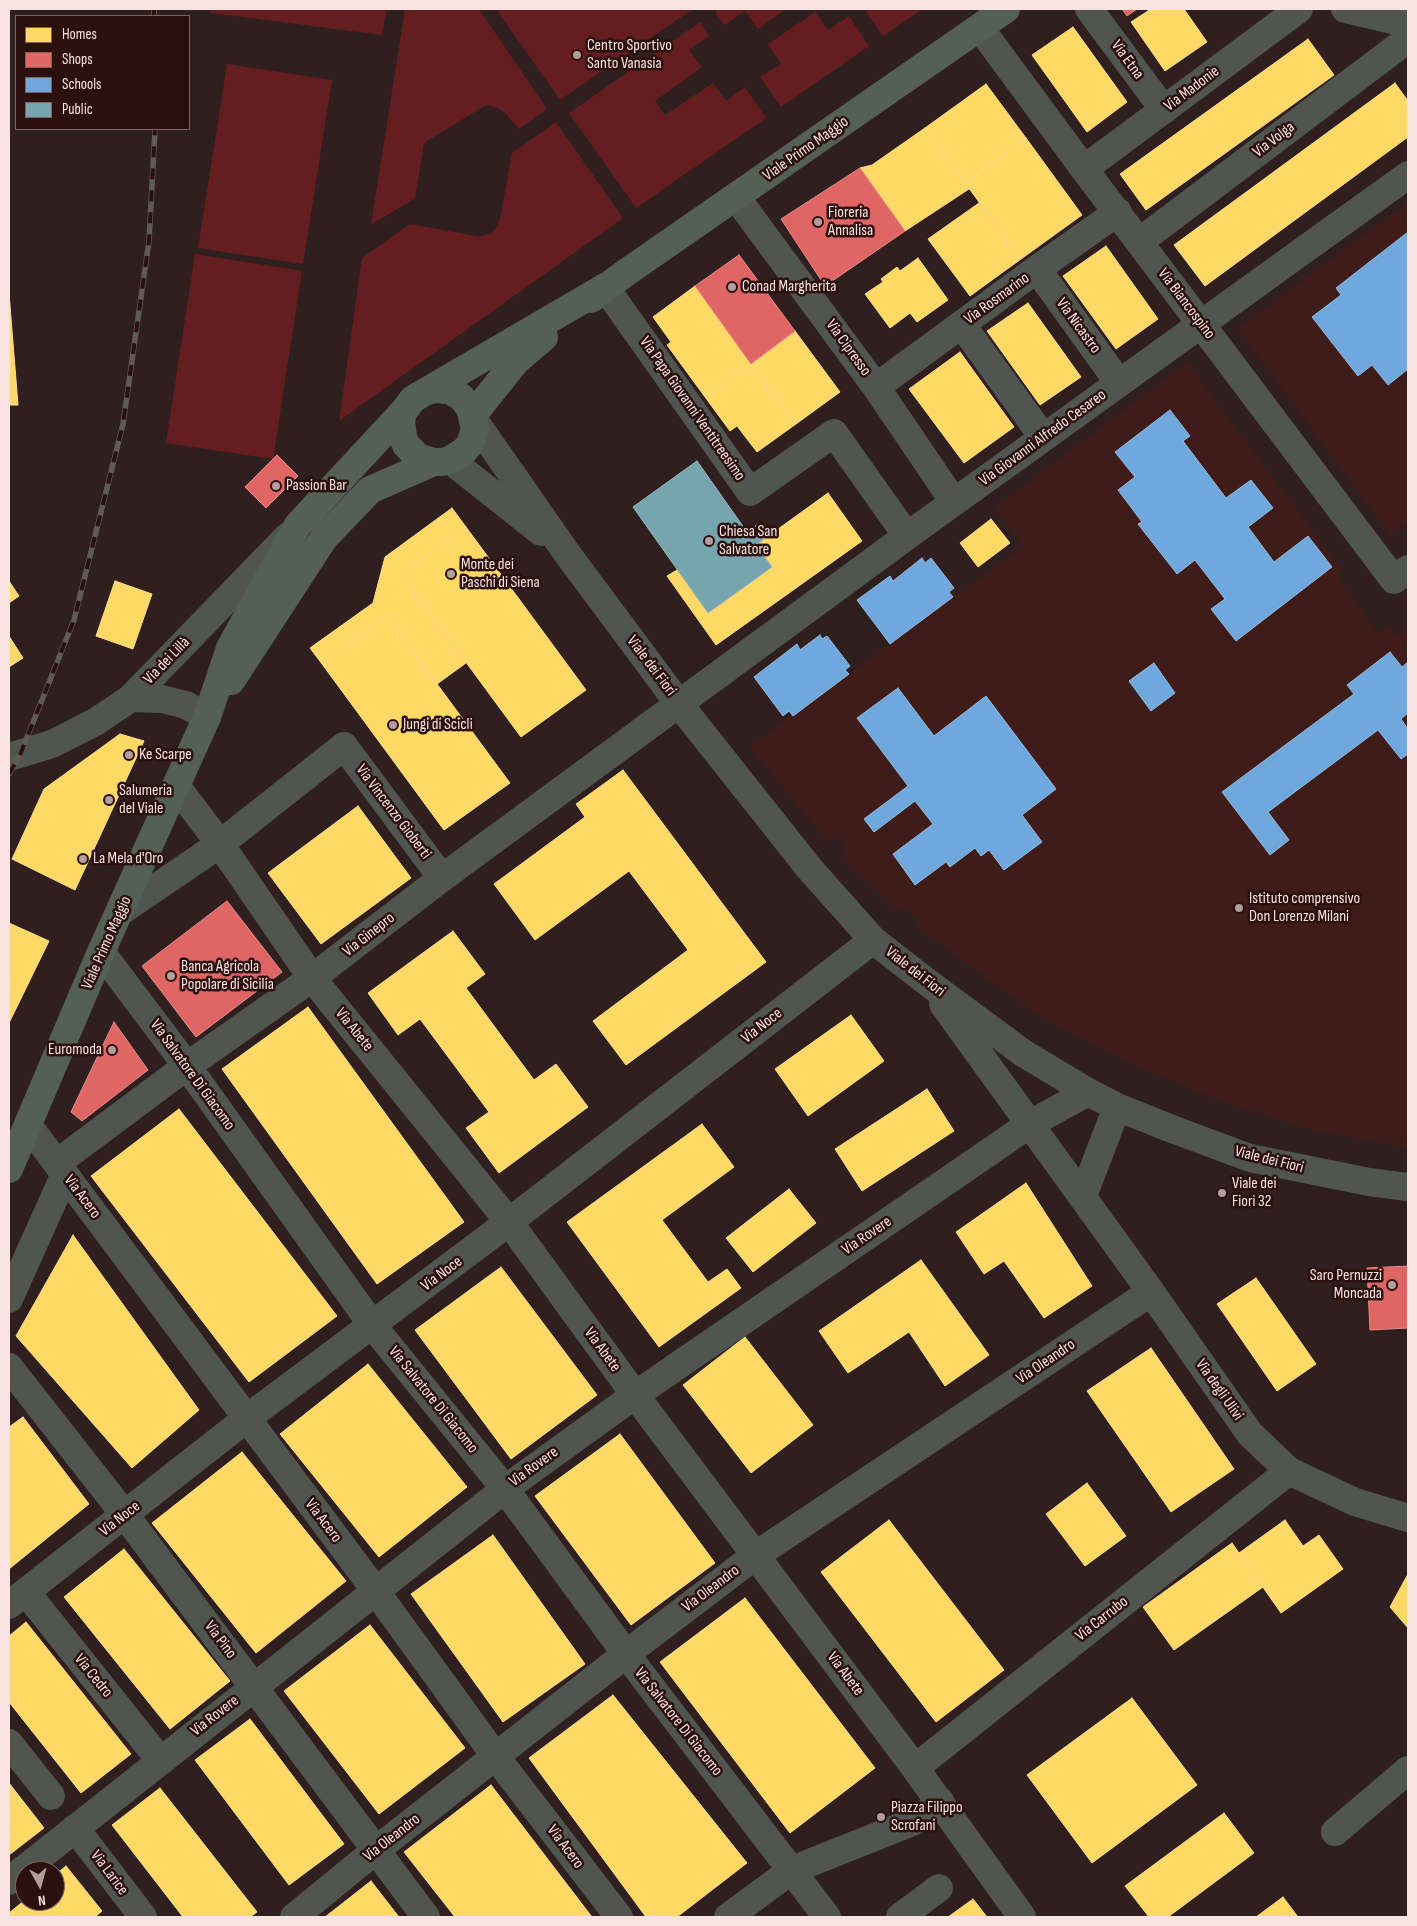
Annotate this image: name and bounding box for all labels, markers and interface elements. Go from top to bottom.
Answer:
legend [15,15,190,130]
text: Homes [62,25,97,44]
place label: Centro Sportivo Santo Vanasia [587,36,672,74]
street label: Via Etna [1106,37,1148,83]
marker: Centro Sportivo Santo Vanasia [571,49,583,61]
text: Shops [62,50,93,69]
street label: Via Madonie [1161,62,1223,116]
text: Schools [62,75,101,94]
text: Public [62,100,93,119]
street label: Viale Primo Maggio [759,112,853,186]
street label: Via Volga [1249,118,1299,162]
place label: Fioreria Annalisa [828,203,873,241]
marker: Fioreria Annalisa [812,216,824,228]
street label: Via Biancospino [1153,265,1219,343]
street label: Via Rosmarino [961,269,1033,329]
place label: Conad Margherita [742,277,836,297]
marker: Conad Margherita [726,281,738,293]
street label: Via Nicastro [1051,294,1105,358]
street label: Via Cipresso [821,316,875,380]
street label: Via Papa Giovanni Ventitreesimo [635,333,749,485]
street label: Via Giovanni Alfredo Cesareo [976,385,1110,491]
place label: Passion Bar [286,476,347,496]
marker: Passion Bar [270,480,282,492]
place label: Chiesa San Salvatore [719,522,777,560]
marker: Chiesa San Salvatore [703,535,715,547]
place label: Monte dei Paschi di Siena [461,555,540,593]
marker: Monte dei Paschi di Siena [445,568,457,580]
street label: Viale dei Fiori [622,632,680,700]
street label: Via dei Lillà [140,633,194,689]
place label: Jungi di Scicli [403,715,473,735]
marker: Jungi di Scicli [387,719,399,731]
place label: Ke Scarpe [139,745,192,765]
marker: Ke Scarpe [123,749,135,761]
street label: Via Vincenzo Gioberti [351,761,435,863]
place label: Salumeria del Viale [119,781,172,819]
marker: Salumeria del Viale [103,794,115,806]
place label: La Mela d'Oro [93,849,163,869]
marker: La Mela d'Oro [77,853,89,865]
place label: Istituto comprensivo Don Lorenzo Milani [1249,889,1360,927]
street label: Viale Primo Maggio [78,893,136,993]
marker: Istituto comprensivo Don Lorenzo Milani [1233,902,1245,914]
street label: Via Ginepro [339,909,399,961]
street label: Viale dei Fiori [881,943,949,1001]
place label: Banca Agricola Popolare di Sicilia [181,957,274,995]
marker: Banca Agricola Popolare di Sicilia [165,970,177,982]
street label: Via Abete [331,1004,377,1056]
street label: Via Noce [738,1004,786,1048]
street label: Via Salvatore Di Giacomo [145,1016,239,1134]
place label: Euromoda [48,1040,102,1060]
marker: Euromoda [106,1044,118,1056]
street label: Viale dei Fiori [1233,1142,1305,1178]
street label: Via Acero [59,1171,105,1223]
place label: Viale dei Fiori 32 [1232,1174,1276,1212]
marker: Viale dei Fiori 32 [1216,1187,1228,1199]
street label: Via Rovere [838,1212,896,1260]
street label: Via Noce [418,1252,466,1296]
place label: Saro Pernuzzi Moncada [1310,1266,1382,1304]
marker: Saro Pernuzzi Moncada [1386,1279,1398,1291]
street label: Via Abete [579,1324,625,1376]
street label: Via Oleandro [1013,1335,1079,1389]
street label: Via Salvatore Di Giacomo [384,1343,482,1457]
street label: Via degli Ulivi [1191,1356,1247,1424]
street label: Via Rovere [506,1443,562,1491]
street label: Via Acero [300,1495,346,1547]
street label: Via Noce [96,1497,144,1541]
street label: Via Oleandro [679,1561,743,1617]
street label: Via Carrubo [1072,1592,1132,1646]
street label: Via Pino [200,1617,240,1663]
street label: Via Abete [822,1648,868,1700]
street label: Via Cedro [70,1650,116,1702]
street label: Via Salvatore Di Giacomo [630,1664,726,1780]
street label: Via Rovere [187,1691,243,1741]
place label: Piazza Filippo Scrofani [891,1798,963,1836]
street label: Via Oleandro [360,1810,424,1866]
marker: Piazza Filippo Scrofani [875,1811,887,1823]
street label: Via Acero [542,1821,588,1873]
street label: Via Larice [86,1847,132,1899]
north arrow [15,1861,65,1911]
text: N [37,1891,47,1909]

